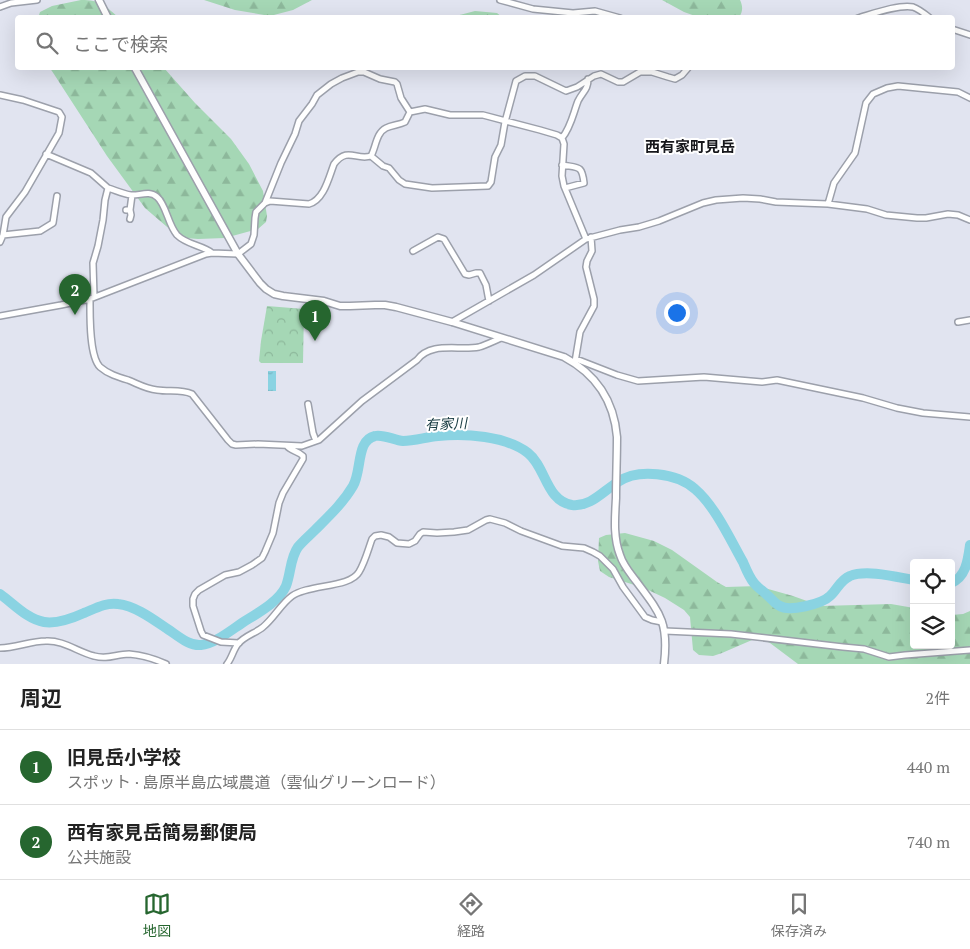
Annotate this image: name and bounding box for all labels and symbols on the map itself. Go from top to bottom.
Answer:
district label: 西有家町見岳 [645,136,735,156]
pin: 2 [59,274,91,315]
pin: 1 [299,300,331,341]
your location [664,300,690,326]
water label: 有家川 [425,413,469,434]

